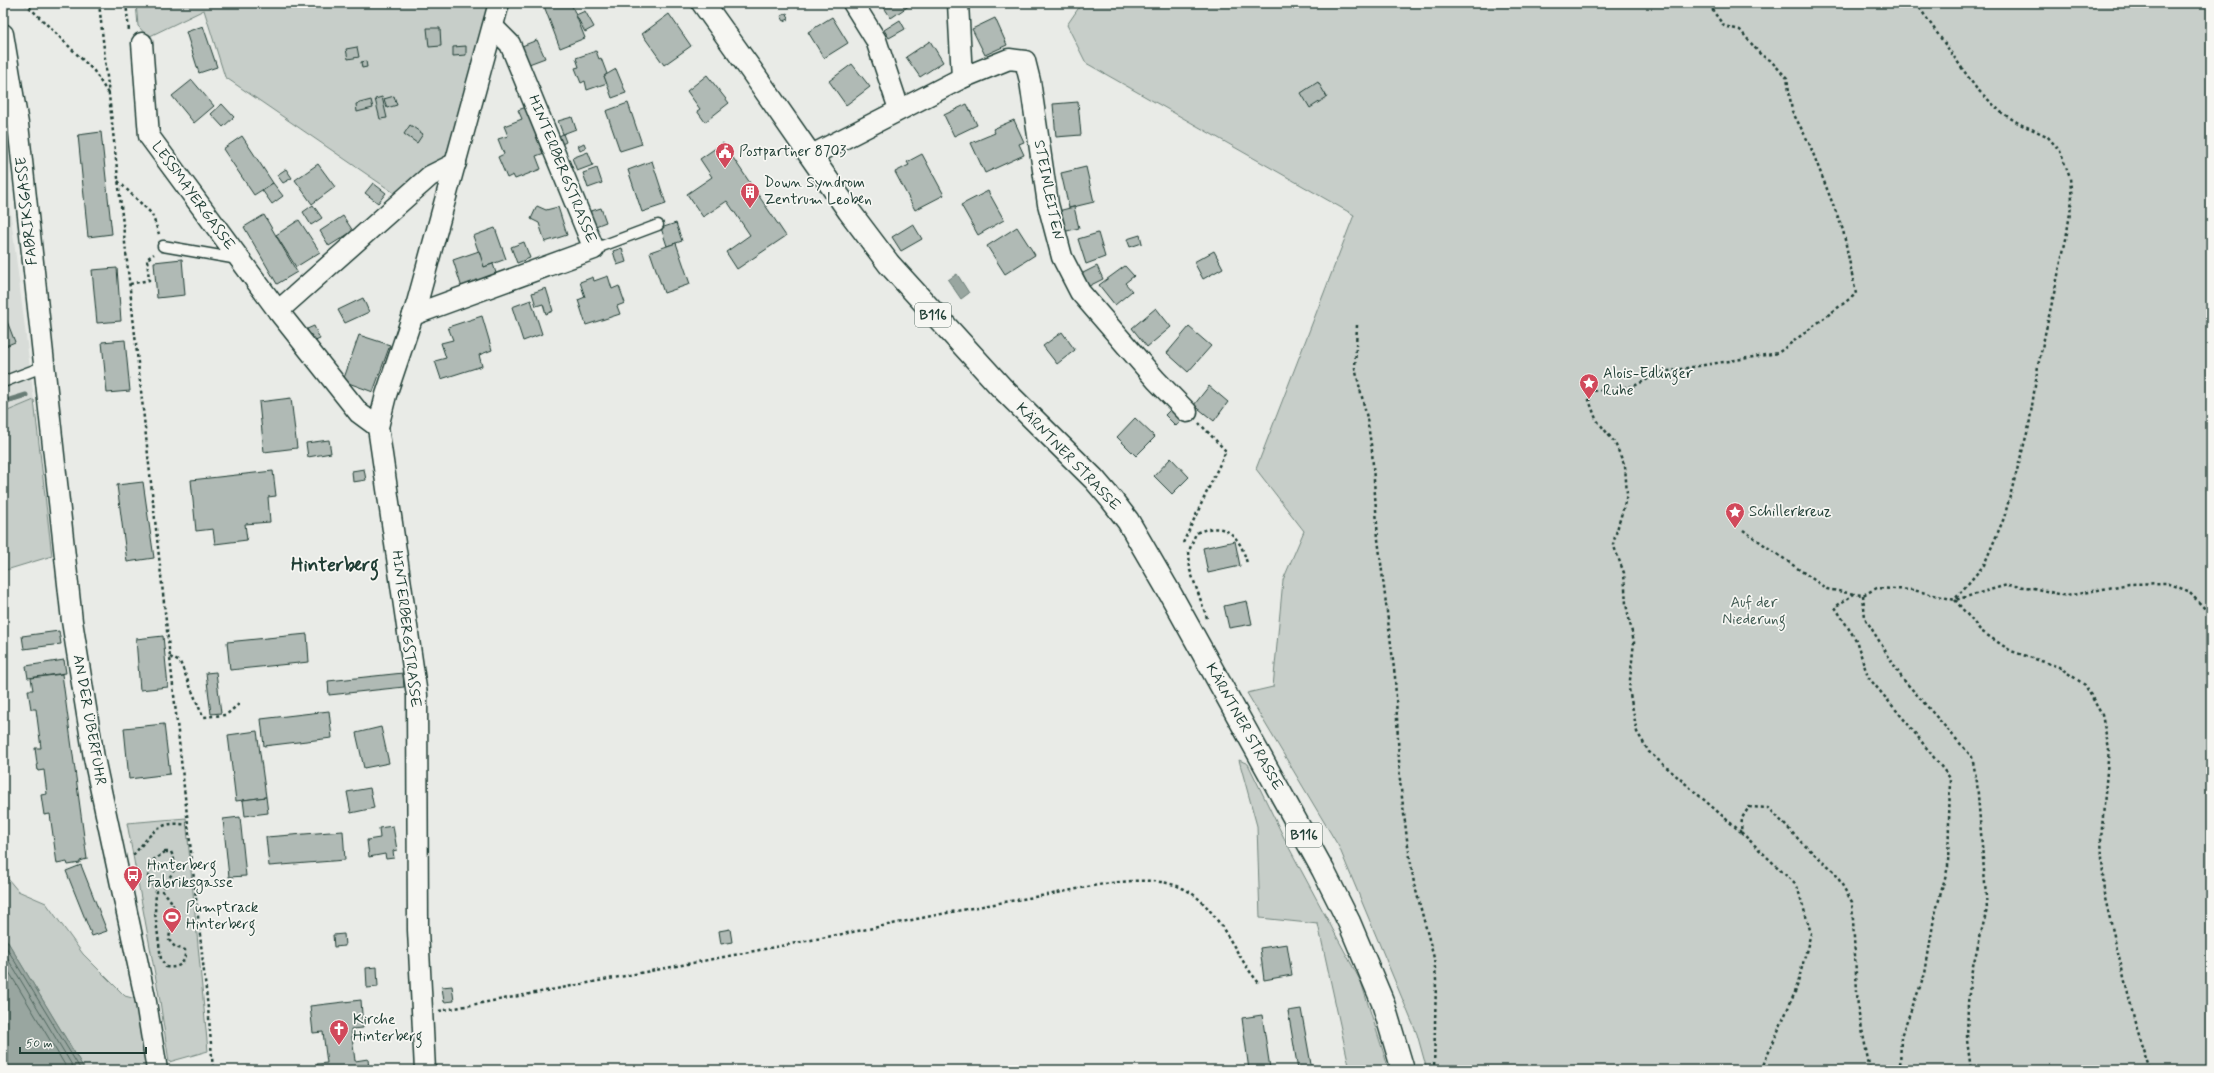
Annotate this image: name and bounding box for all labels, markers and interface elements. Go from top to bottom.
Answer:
street label: HINTERBERGSTRASSE [523,92,601,246]
street label: LESSMAYERGASSE [147,138,239,255]
street label: STEINLEITEN [1028,138,1068,242]
public building icon: Postpartner 8703 [714,141,736,169]
place label: Postpartner 8703 [739,142,847,162]
street label: FABRIKSGASSE [11,156,43,266]
place label: Down Syndrom Zentrum Leoben [764,173,872,210]
building icon: Down Syndrom Zentrum Leoben [739,181,761,209]
road number: B116 [915,303,951,327]
place label: Alois-Edlinger Ruhe [1603,364,1693,401]
place icon: Alois-Edlinger Ruhe [1578,372,1600,400]
street label: KÄRNTNER STRASSE [1011,399,1125,516]
place icon: Schillerkreuz [1724,501,1746,529]
place label: Schillerkreuz [1749,502,1832,522]
street label: HINTERBERGSTRASSE [386,549,426,709]
district label: Hinterberg [291,553,379,581]
park label: Auf der Niederung [1722,593,1786,631]
street label: AN DER ÜBERFUHR [68,653,110,787]
street label: KÄRNTNER STRASSE [1201,660,1288,795]
road number: B116 [1286,823,1322,847]
place label: Hinterberg Fabriksgasse [147,856,233,894]
bus stop icon: Hinterberg Fabriksgasse [122,864,144,892]
place label: Pumptrack Hinterberg [186,898,259,936]
sports icon: Pumptrack Hinterberg [161,906,183,934]
place label: Kirche Hinterberg [353,1010,423,1048]
church icon: Kirche Hinterberg [328,1018,350,1046]
scale bar [20,1029,146,1055]
text: 50 m [26,1036,53,1052]

